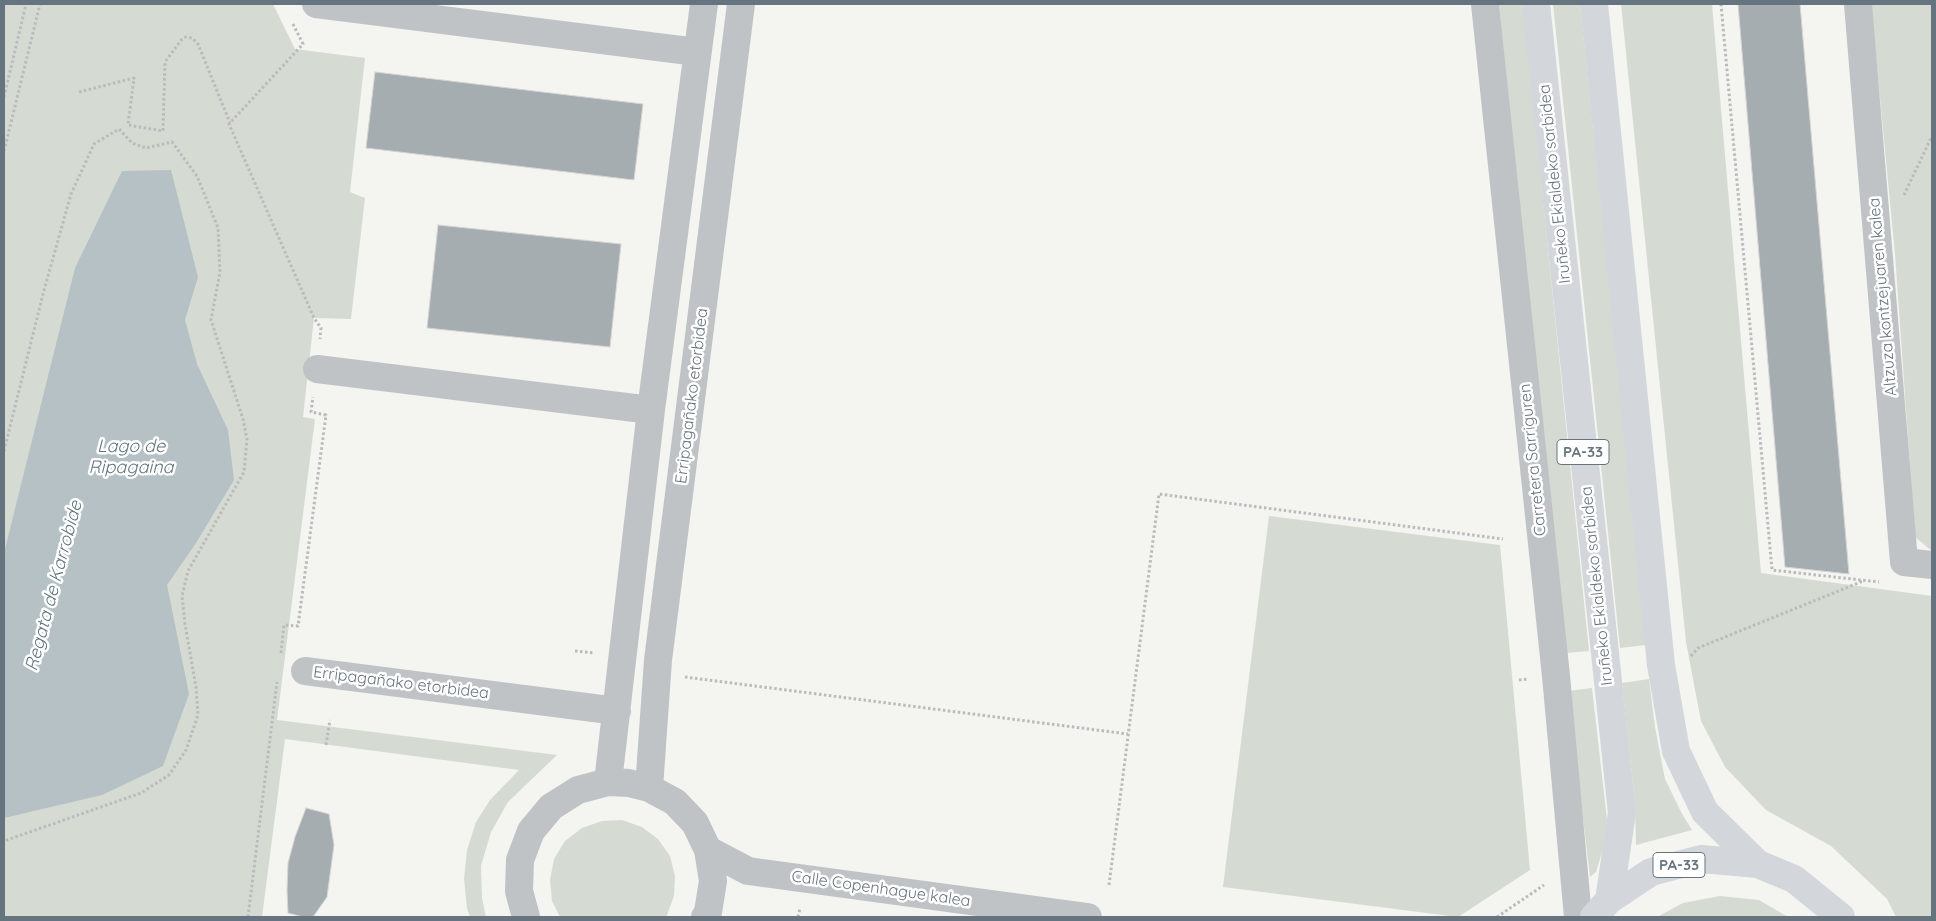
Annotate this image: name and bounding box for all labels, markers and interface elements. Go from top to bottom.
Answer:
street label: Iruñeko Ekialdeko sarbidea [1535,83,1575,285]
street label: Altzuza kontzejuaren kalea [1865,197,1901,397]
street label: Erripagañako etorbidea [672,307,712,485]
street label: Carretera Sarriguren [1515,383,1551,537]
water label: Lago de Ripagaina [89,436,173,478]
road number: PA-33 [1557,440,1609,464]
street label: Iruñeko Ekialdeko sarbidea [1577,485,1617,687]
water label: Regata de Karrobide [21,499,87,673]
street label: Erripagañako etorbidea [312,663,490,703]
road number: PA-33 [1653,852,1705,878]
street label: Calle Copenhague kalea [790,867,972,911]

